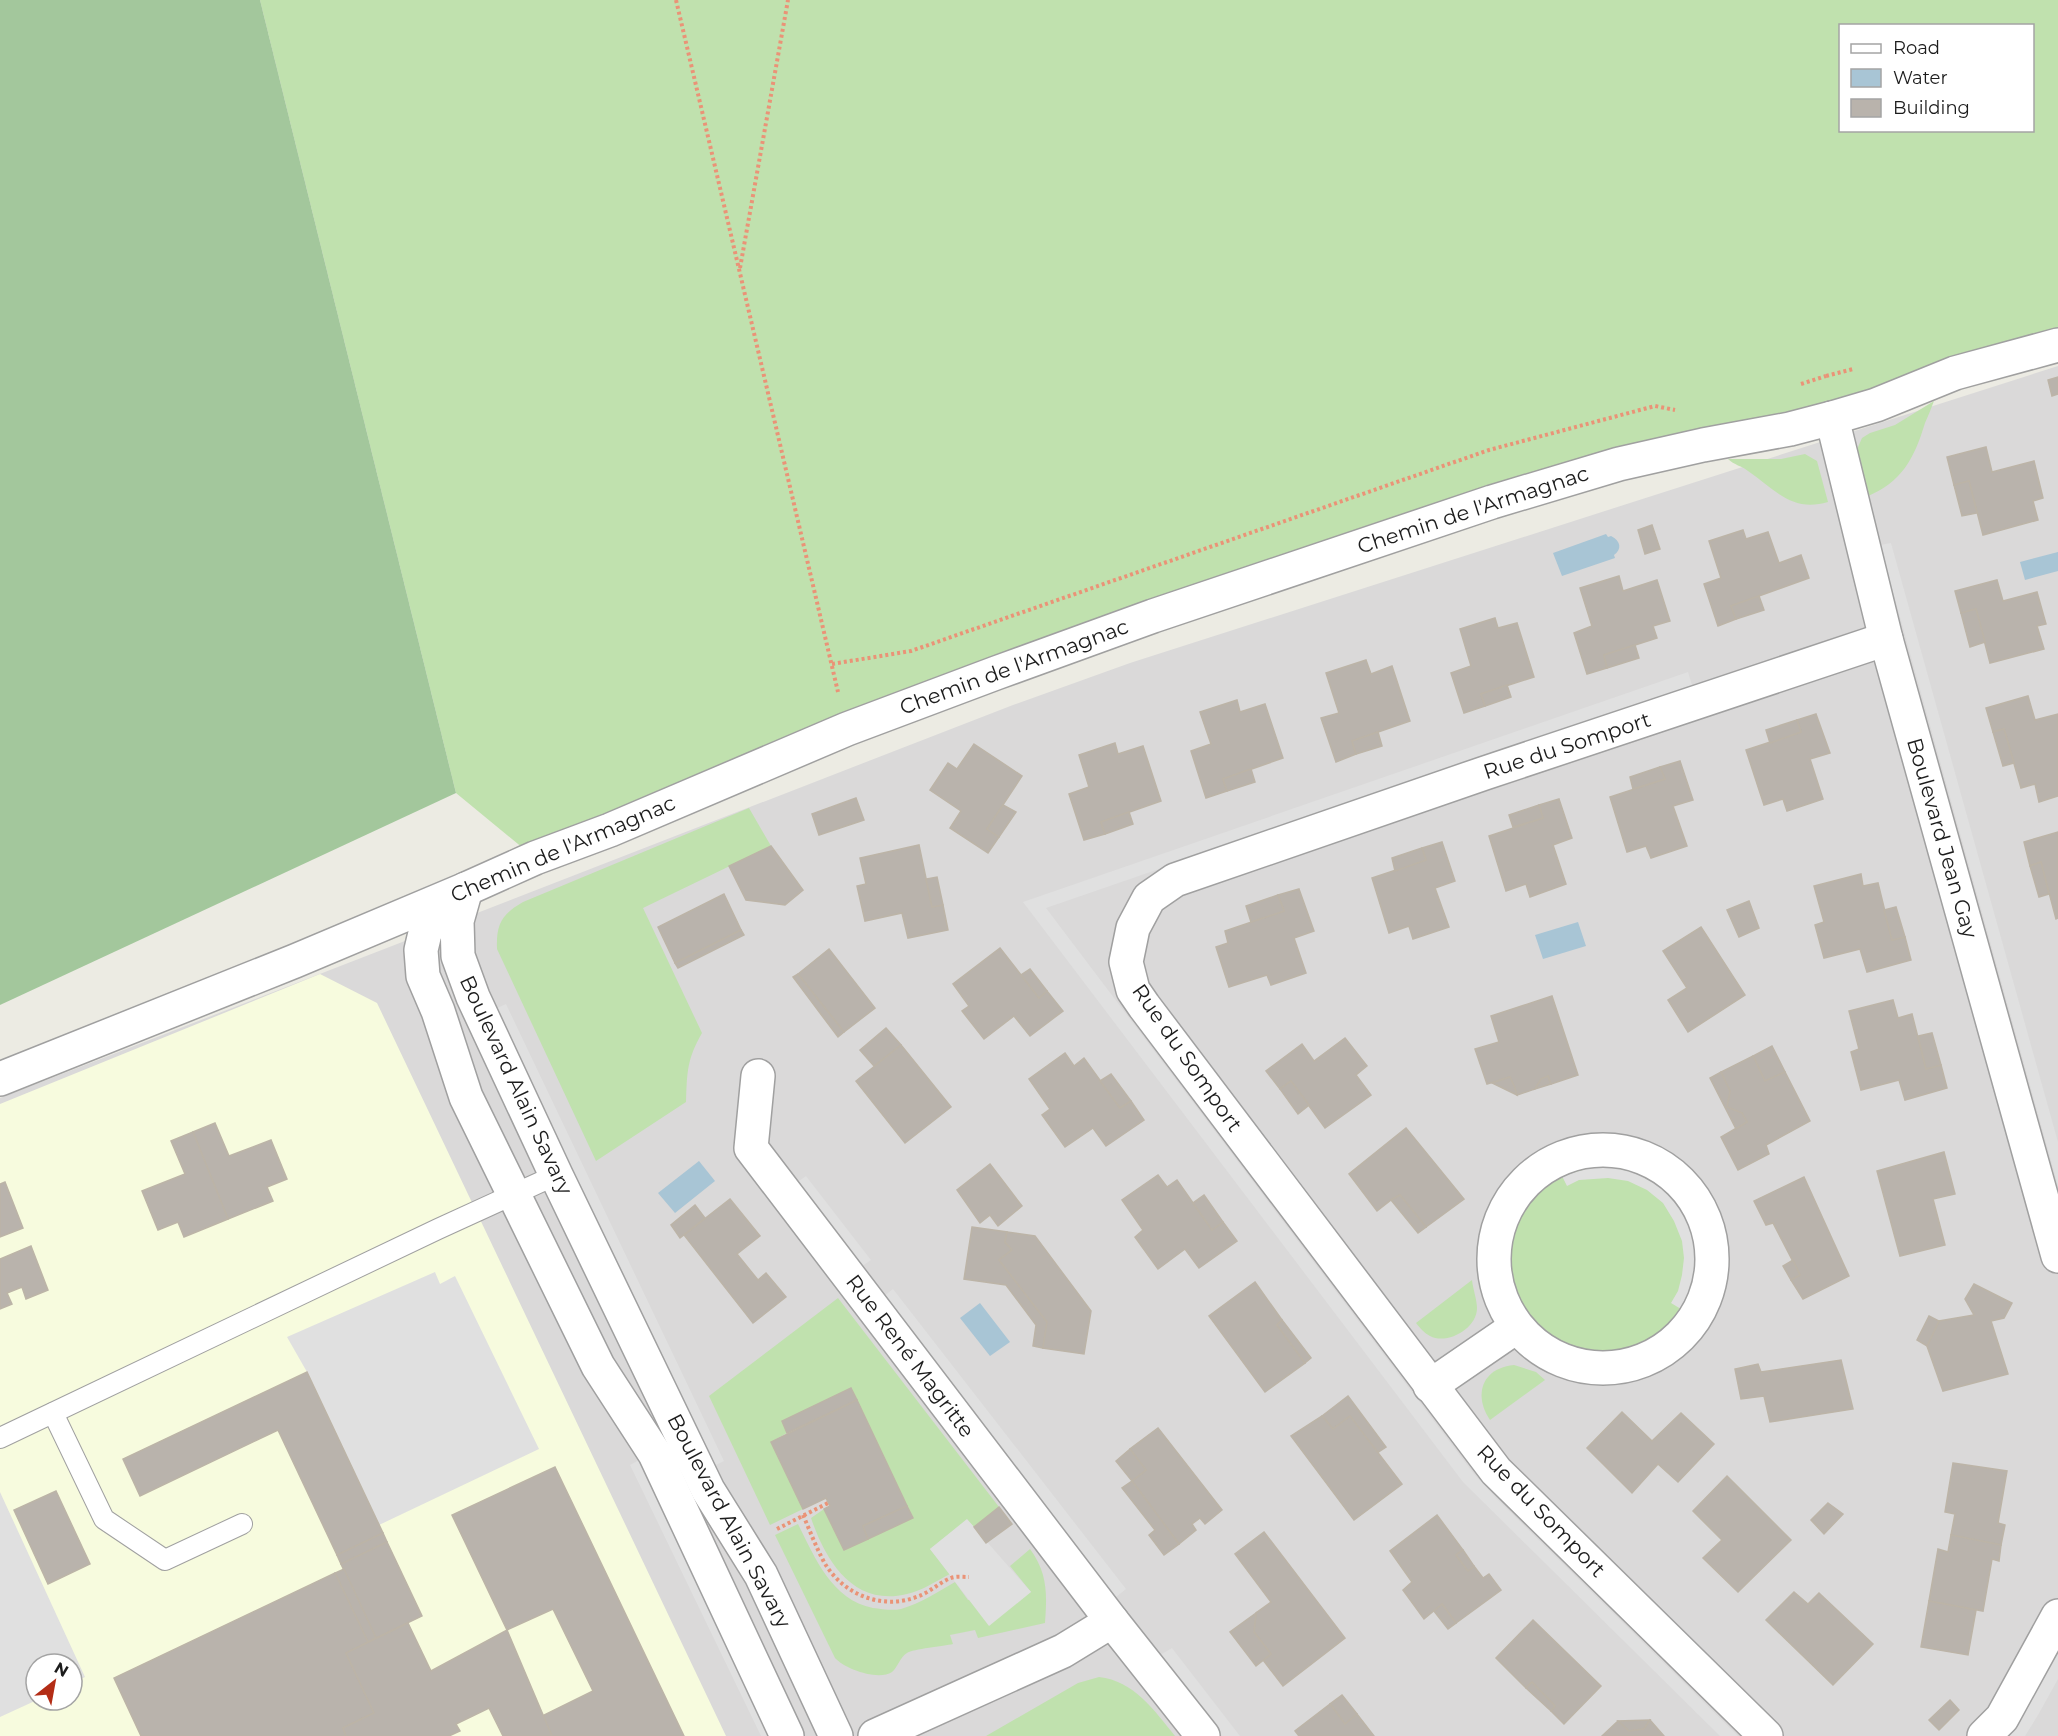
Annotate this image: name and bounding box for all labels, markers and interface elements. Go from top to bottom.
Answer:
legend [1839,24,2034,132]
text: Road [1893,37,1940,59]
text: Water [1893,67,1948,89]
text: Building [1893,97,1970,119]
street label: Chemin de l'Armagnac [1354,460,1592,559]
street label: Chemin de l'Armagnac [896,613,1132,720]
street label: Rue du Somport [1480,707,1654,784]
street label: Boulevard Jean Gay [1902,735,1983,941]
street label: Chemin de l'Armagnac [447,790,679,907]
street label: Boulevard Alain Savary [455,971,579,1199]
street label: Rue du Somport [1127,979,1248,1136]
street label: Rue René Magritte [841,1269,980,1442]
street label: Boulevard Alain Savary [662,1409,797,1633]
street label: Rue du Somport [1472,1439,1611,1582]
north arrow [24,1652,84,1712]
text: N [51,1658,72,1681]

